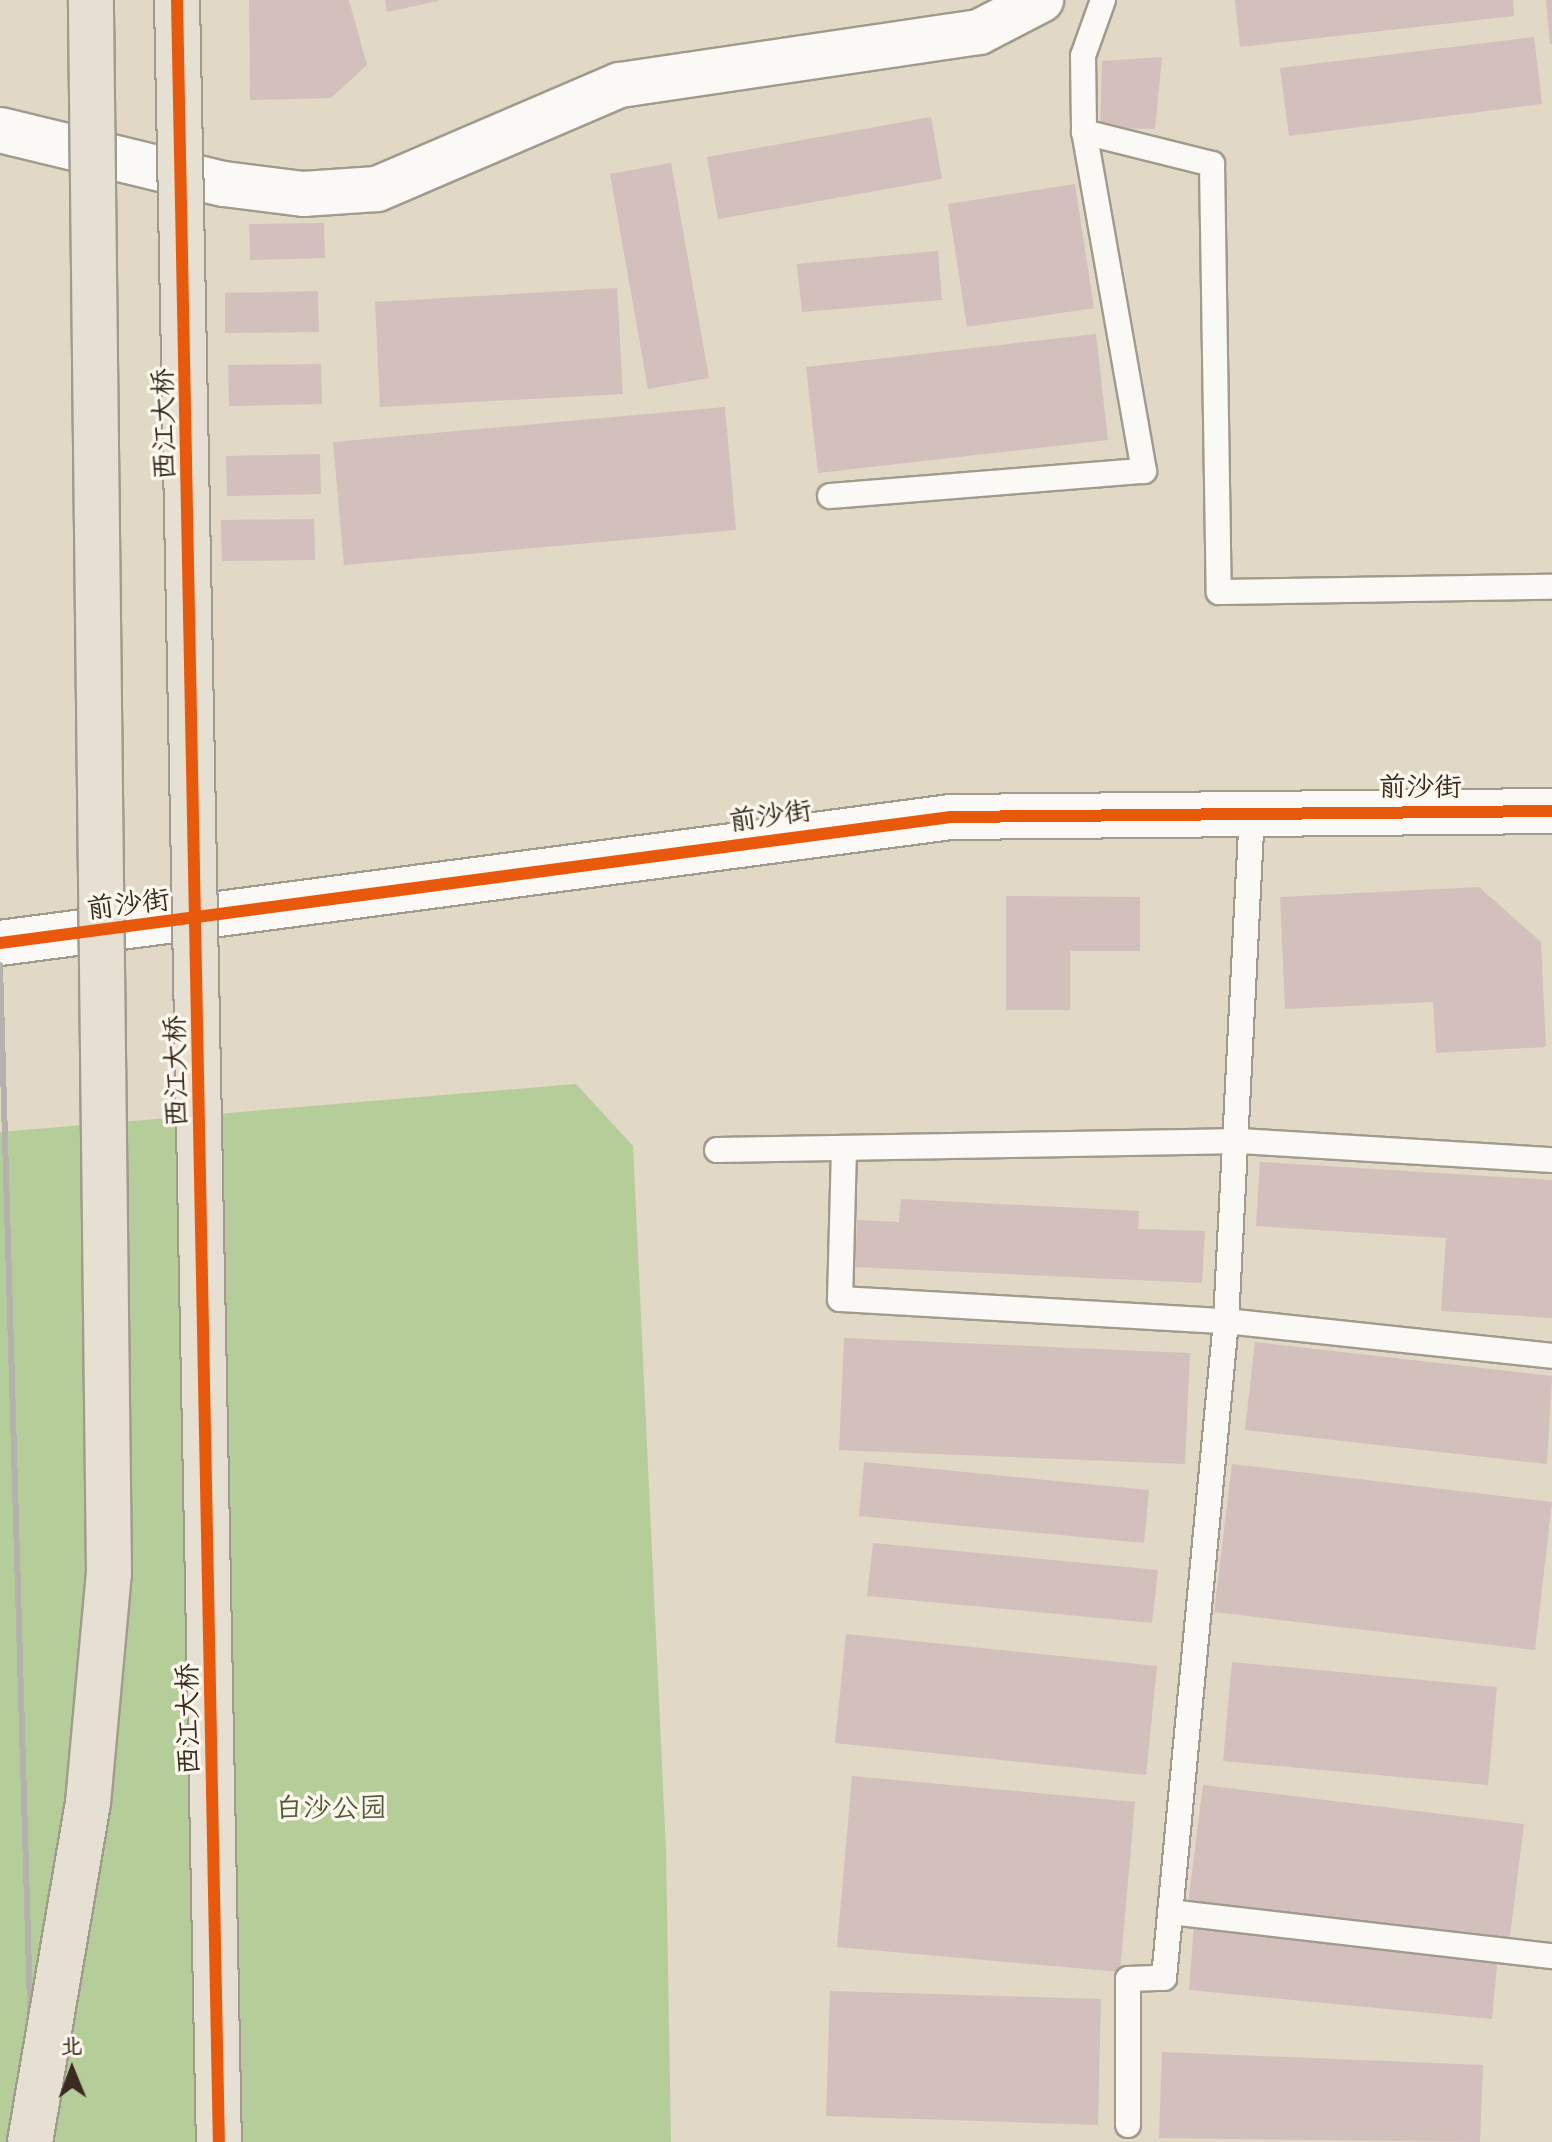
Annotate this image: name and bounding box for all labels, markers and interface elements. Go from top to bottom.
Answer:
street label: 西江大桥 [145,368,181,480]
street label: 前沙街 [1378,769,1462,803]
street label: 前沙街 [726,793,814,837]
street label: 前沙街 [84,881,172,925]
street label: 西江大桥 [157,1015,193,1127]
street label: 西江大桥 [169,1663,205,1775]
park label: 白沙公园 [275,1790,387,1824]
north arrow [32,2030,112,2110]
text: 北 [60,2032,83,2059]

